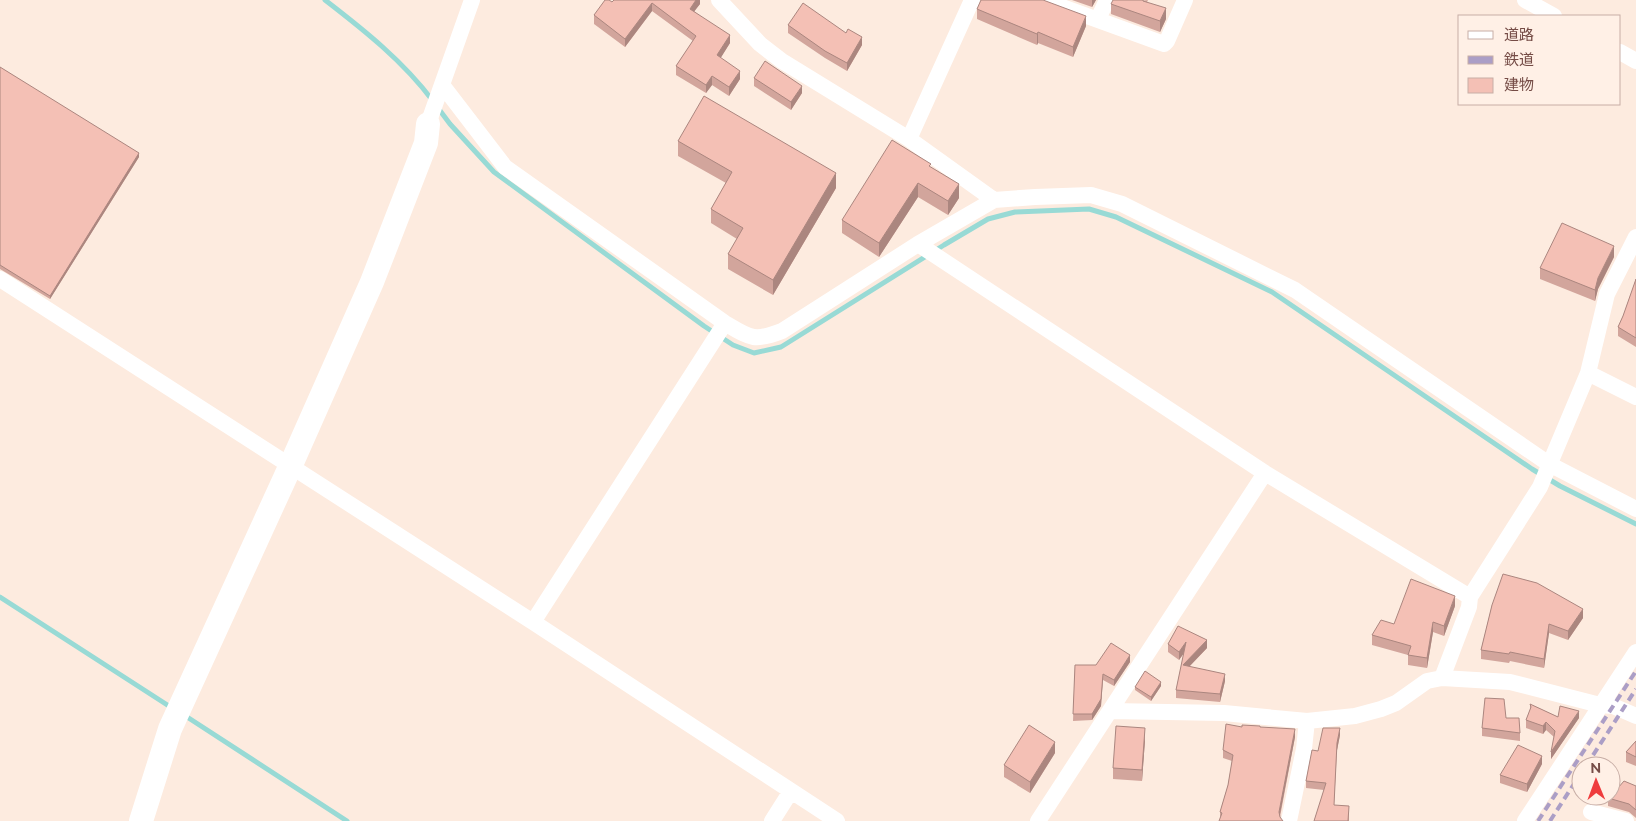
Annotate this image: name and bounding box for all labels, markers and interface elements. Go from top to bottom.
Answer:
legend [1458,15,1621,105]
text: 道路 [1504,26,1534,44]
text: 鉄道 [1504,51,1534,69]
text: 建物 [1504,76,1534,94]
north arrow [1571,756,1621,806]
text: N [1590,760,1601,776]

